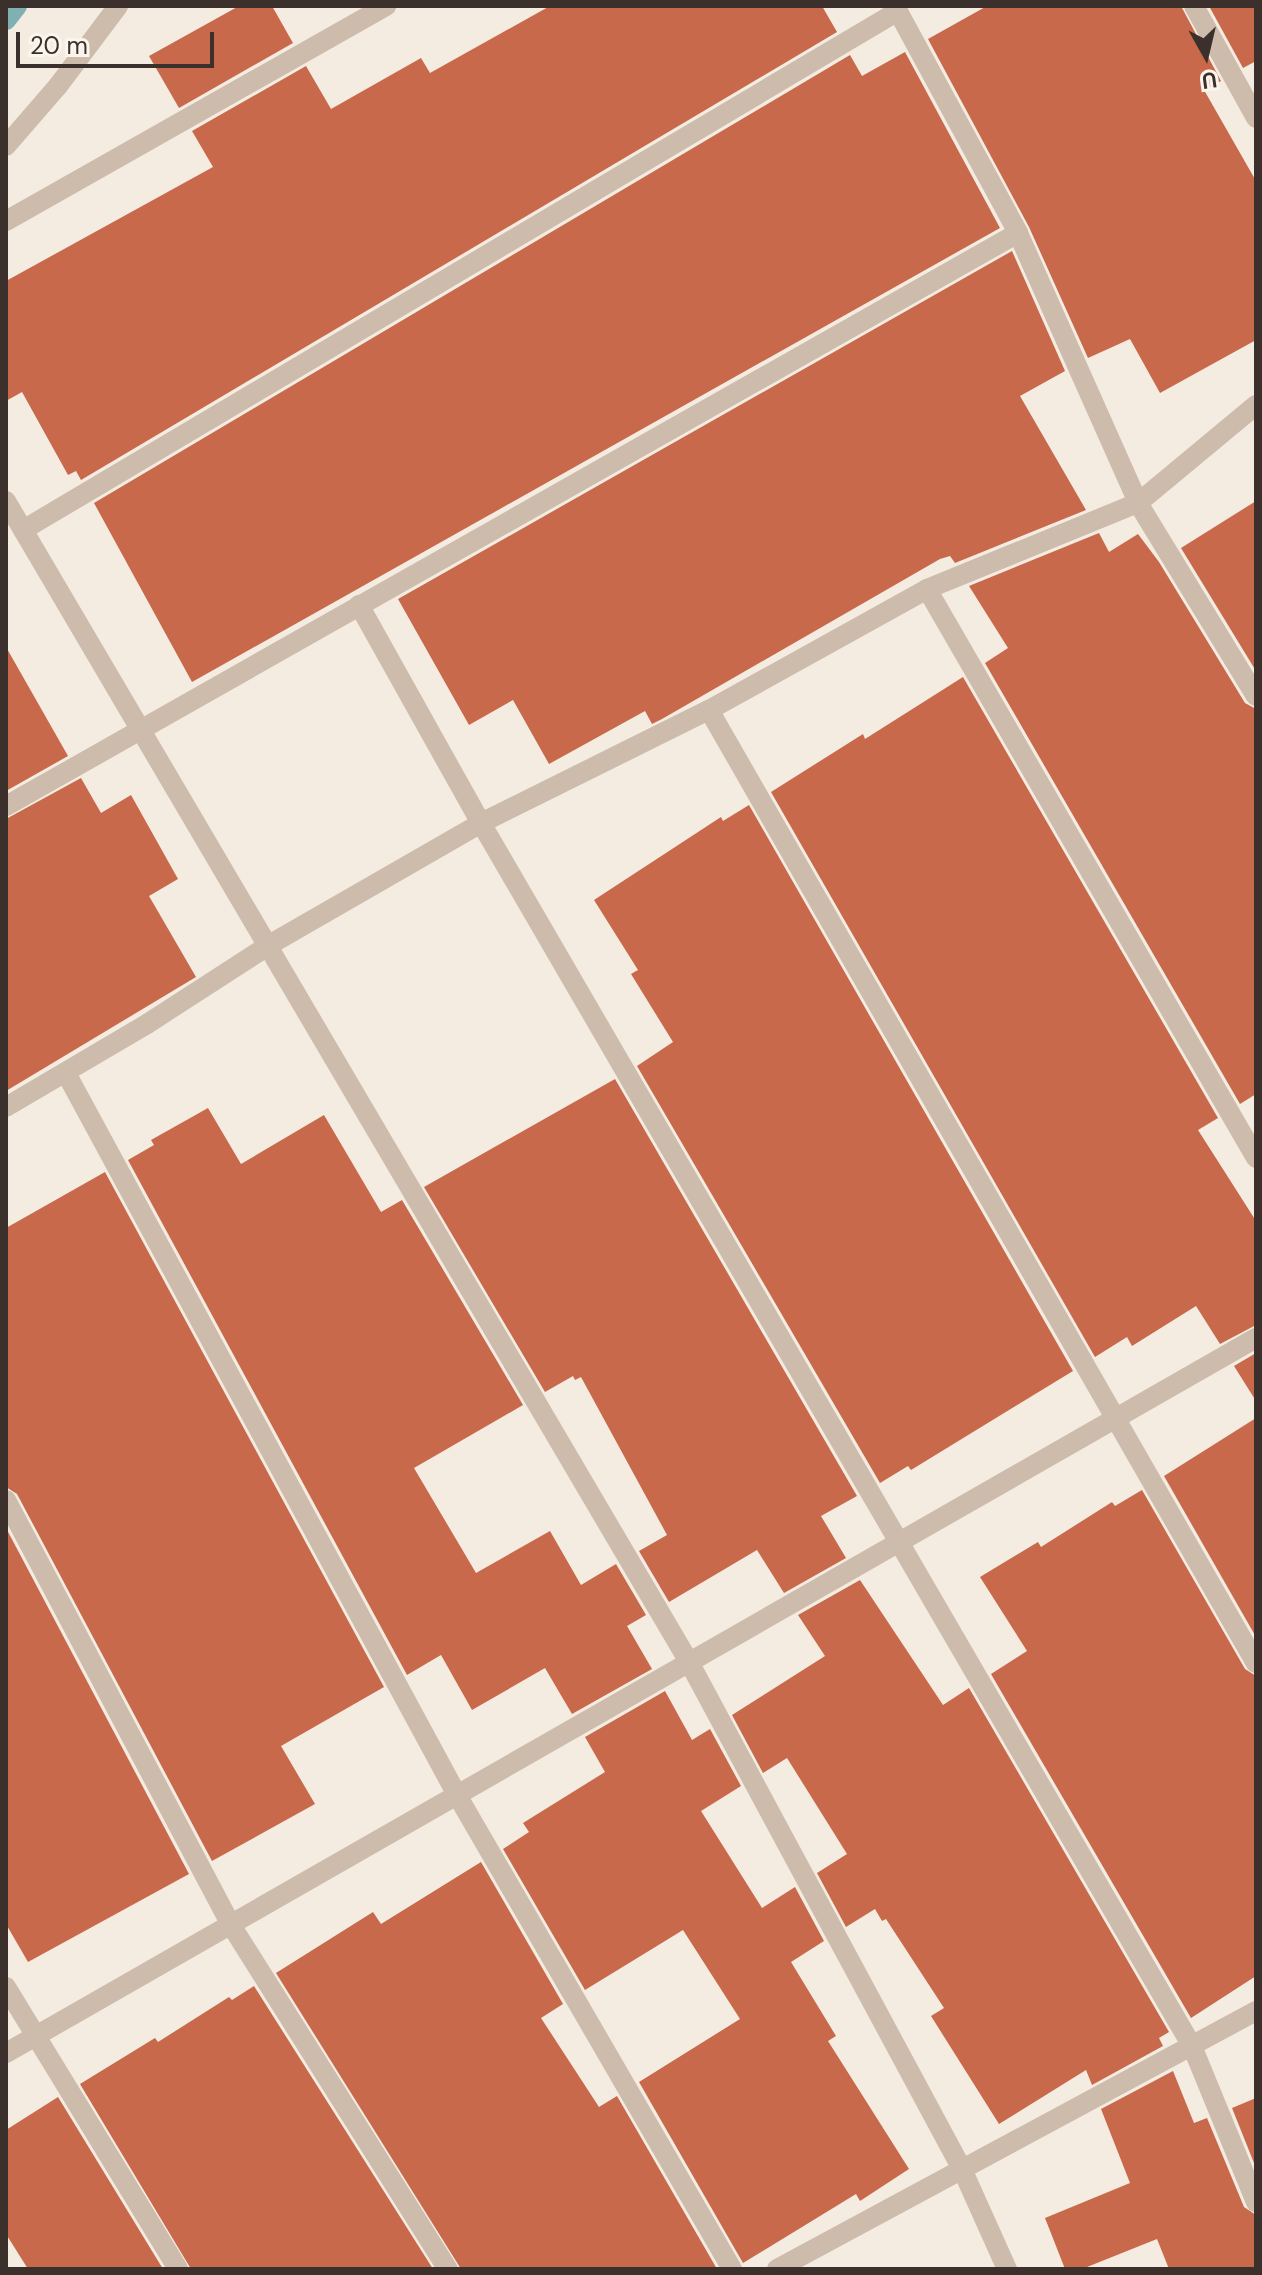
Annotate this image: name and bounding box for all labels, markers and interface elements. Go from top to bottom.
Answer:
scale bar [20,16,218,66]
north arrow [1166,16,1246,96]
text: 20 m [30,30,88,61]
text: U [1200,65,1219,96]

